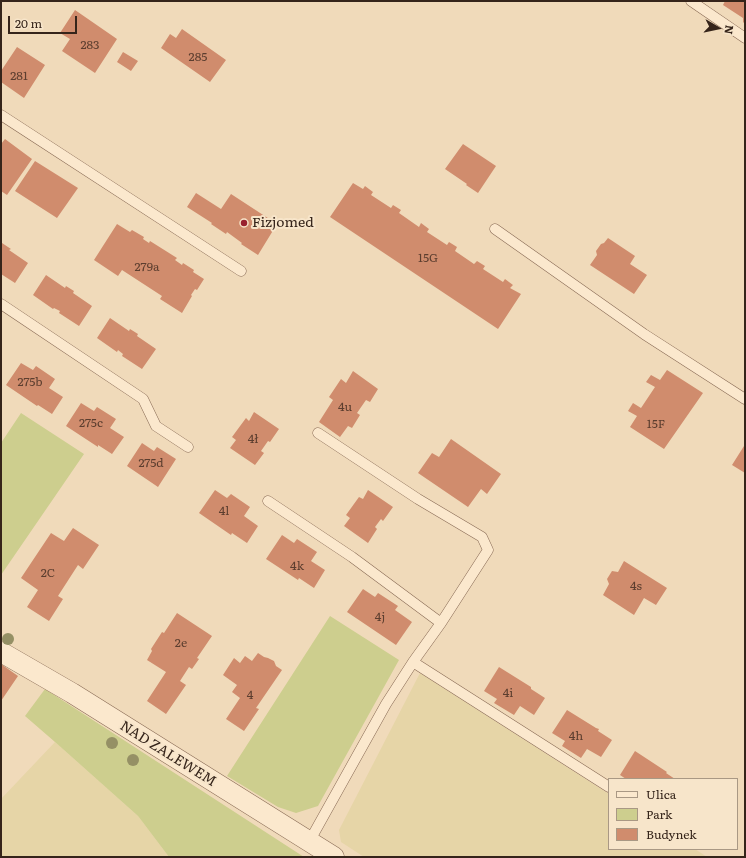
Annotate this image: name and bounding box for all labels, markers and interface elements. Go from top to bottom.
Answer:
scale bar [10,8,79,34]
north arrow [698,8,738,48]
text: 20 m [15,14,42,32]
text: N [721,24,738,36]
house number: 283 [80,38,100,52]
house number: 285 [189,50,207,64]
house number: 281 [10,69,28,83]
place label: Fizjomed [252,215,314,231]
marker: Fizjomed [239,218,249,228]
house number: 15G [418,251,438,265]
house number: 279a [135,260,159,274]
house number: 275b [17,375,43,389]
house number: 4u [338,400,352,414]
house number: 275c [79,416,103,430]
house number: 15F [647,417,665,431]
house number: 4ł [248,432,258,446]
house number: 275d [138,456,164,470]
house number: 4l [219,504,229,518]
house number: 4k [290,559,304,573]
house number: 2C [41,566,55,580]
house number: 4s [630,579,642,593]
house number: 4j [375,610,385,624]
house number: 2e [175,636,187,650]
house number: 4i [503,686,513,700]
house number: 4 [247,688,253,702]
street label: NAD ZALEWEM [117,718,219,790]
house number: 4h [569,729,583,743]
legend [608,778,738,850]
text: Ulica [646,785,676,803]
text: Park [646,805,672,823]
text: Budynek [646,825,697,843]

